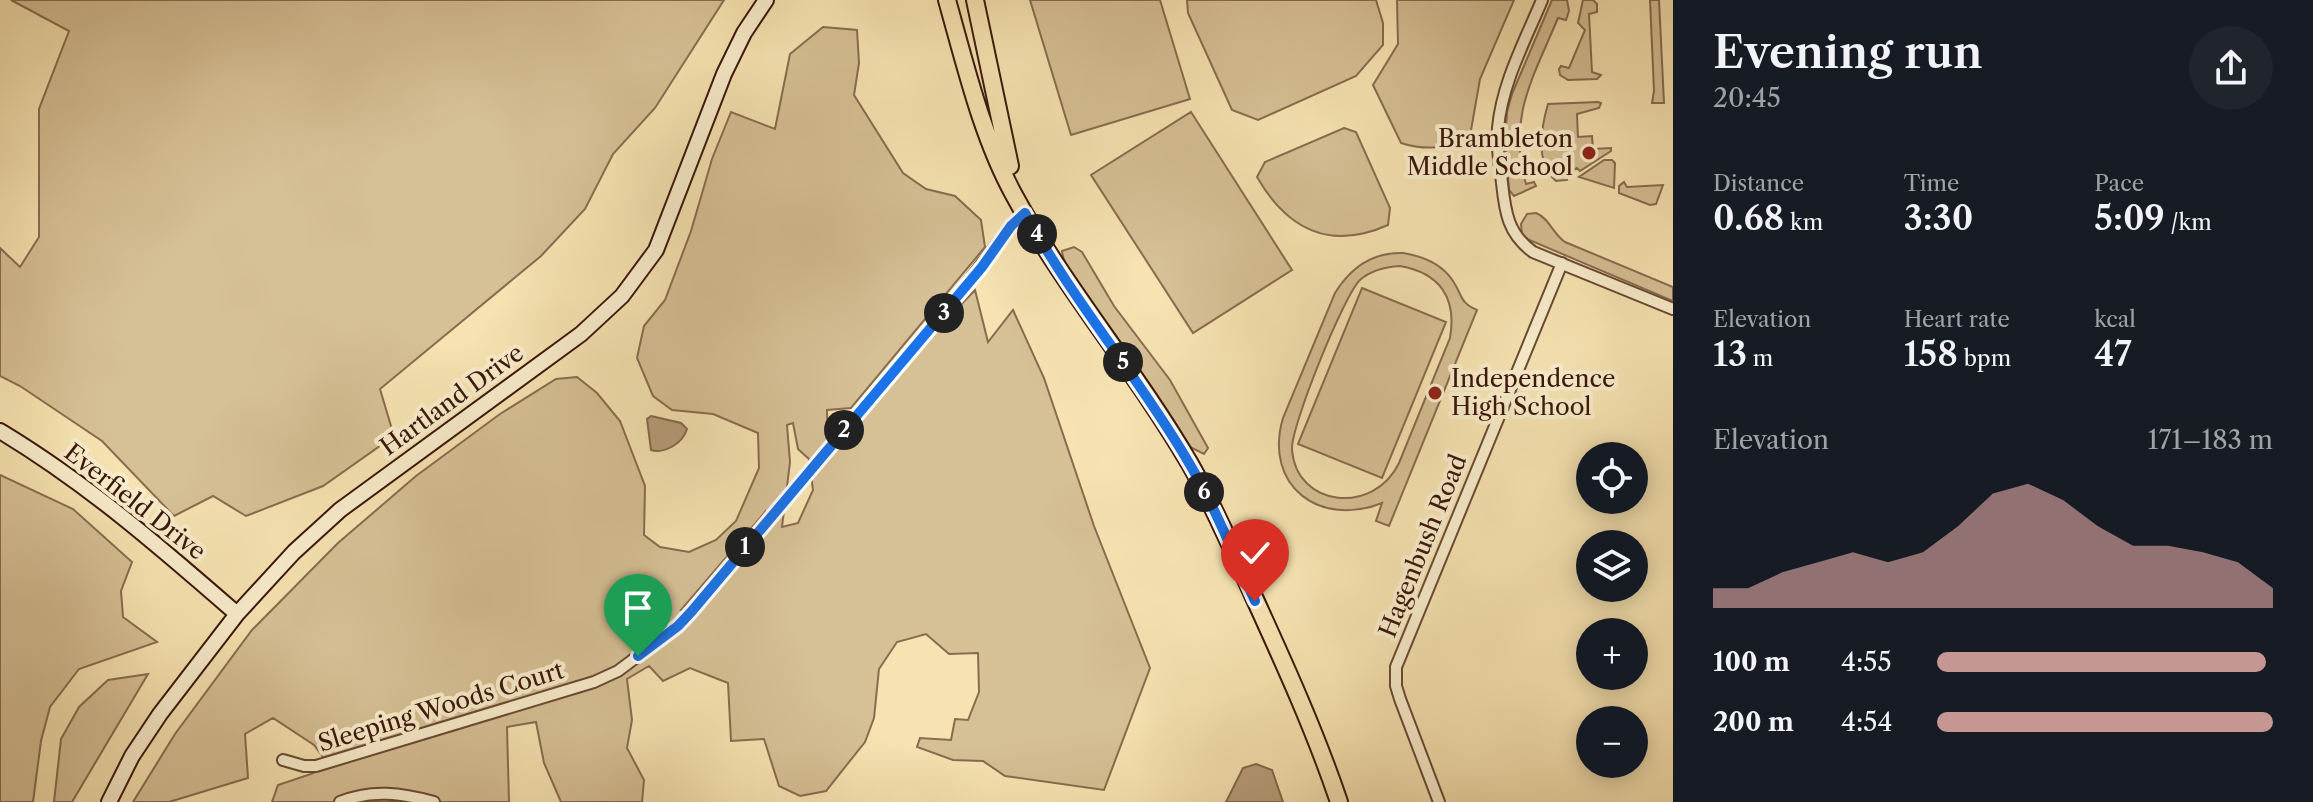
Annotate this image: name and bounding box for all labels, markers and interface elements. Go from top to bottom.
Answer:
text: Evening run [1713,25,1983,79]
button: share [2189,26,2273,110]
text: 20:45 [1713,82,1781,114]
place label: Brambleton Middle School [1407,124,1573,181]
marker: Brambleton Middle School [1580,144,1598,162]
text: Distance [1713,170,1804,197]
text: Time [1904,170,1959,197]
text: Pace [2094,170,2144,197]
text: 0.68 [1713,197,1784,239]
text: 3:30 [1904,197,1973,239]
text: 5:09 [2094,197,2165,239]
text: km [1784,209,1823,236]
text: /km [2165,209,2212,236]
pin: 4 [1017,214,1057,254]
text: 4 [1030,220,1044,247]
pin: 3 [924,293,964,333]
text: 3 [938,299,950,326]
text: Elevation [1713,306,1811,333]
text: Heart rate [1904,306,2010,333]
text: kcal [2094,306,2136,333]
text: 13 [1713,333,1747,375]
text: 158 [1904,333,1958,375]
text: 47 [2094,333,2132,375]
street label: Hartland Drive [374,338,529,461]
pin: 5 [1103,342,1143,382]
text: m [1747,345,1773,372]
text: bpm [1958,345,2011,372]
text: 5 [1117,348,1129,375]
place label: Independence High School [1451,364,1616,421]
marker: Independence High School [1426,384,1444,402]
pin: 2 [824,410,864,450]
text: 2 [838,416,851,443]
text: Elevation [1713,424,1829,456]
text: 171–183 m [2147,424,2273,456]
street label: Everfield Drive [59,437,212,566]
map controls [1576,442,1648,778]
button: locate [1576,442,1648,514]
street label: Hagenbush Road [1373,450,1473,641]
pin: 6 [1184,472,1224,512]
text: 6 [1197,478,1211,505]
pin [1221,519,1289,601]
pin: 1 [725,527,765,567]
button: layers [1576,530,1648,602]
icon: check [1233,531,1277,575]
text: 1 [740,533,750,560]
pin [604,574,672,656]
icon: arrive [616,586,660,630]
button: + [1576,618,1648,690]
text: 100 m [1713,646,1790,678]
text: 4:55 [1841,646,1892,678]
street label: Sleeping Woods Court [314,655,568,758]
button: − [1576,706,1648,778]
text: 200 m [1713,706,1794,738]
text: 4:54 [1841,706,1892,738]

